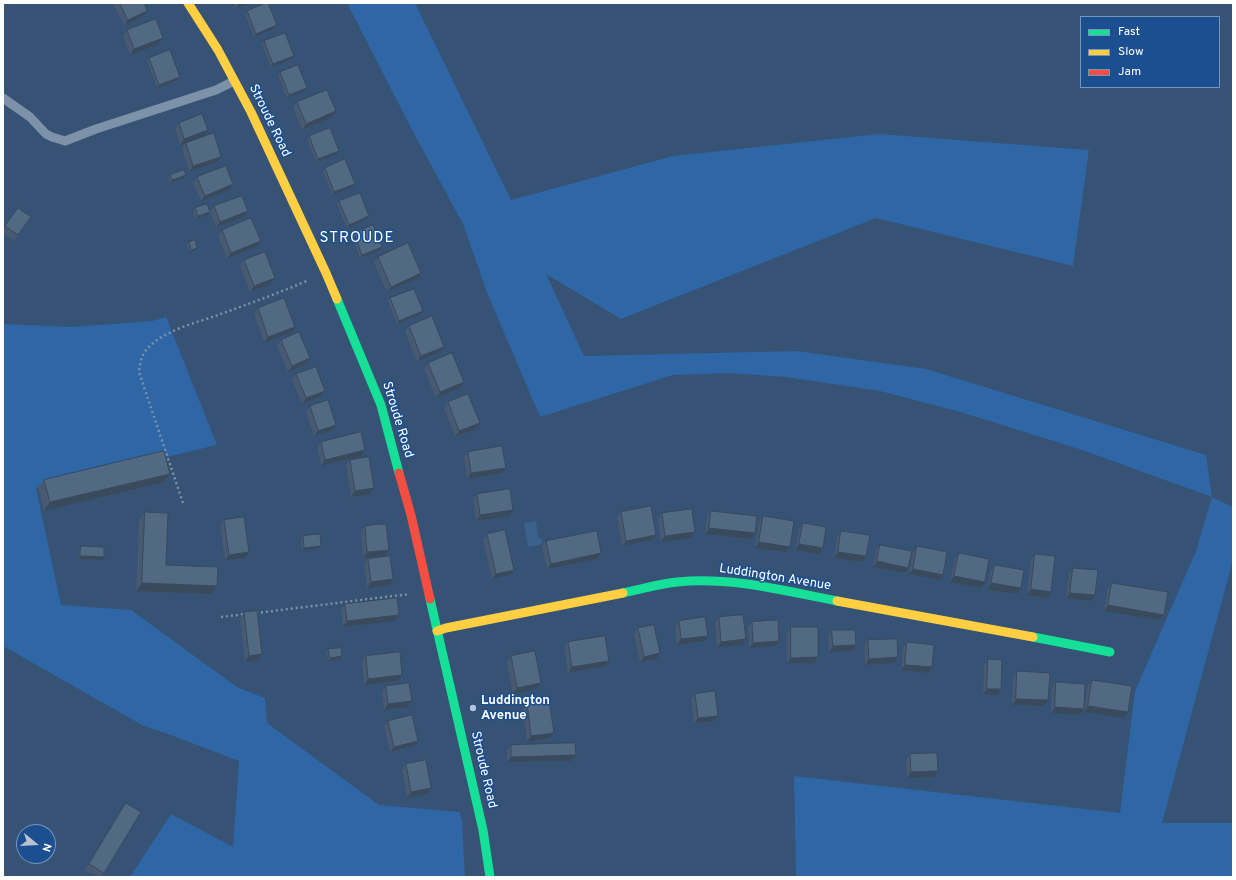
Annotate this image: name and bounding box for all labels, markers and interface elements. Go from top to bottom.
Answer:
legend [1080,16,1220,88]
text: Fast [1118,24,1140,40]
text: Slow [1118,44,1144,60]
text: Jam [1118,64,1141,80]
street label: Stroude Road [245,82,293,160]
district label: STROUDE [320,230,394,248]
street label: Stroude Road [378,380,416,460]
street label: Luddington Avenue [718,561,832,595]
place label: Luddington Avenue [481,693,550,724]
marker: Luddington Avenue [468,703,478,713]
street label: Stroude Road [467,730,499,810]
north arrow [16,824,56,864]
text: N [39,841,54,853]

